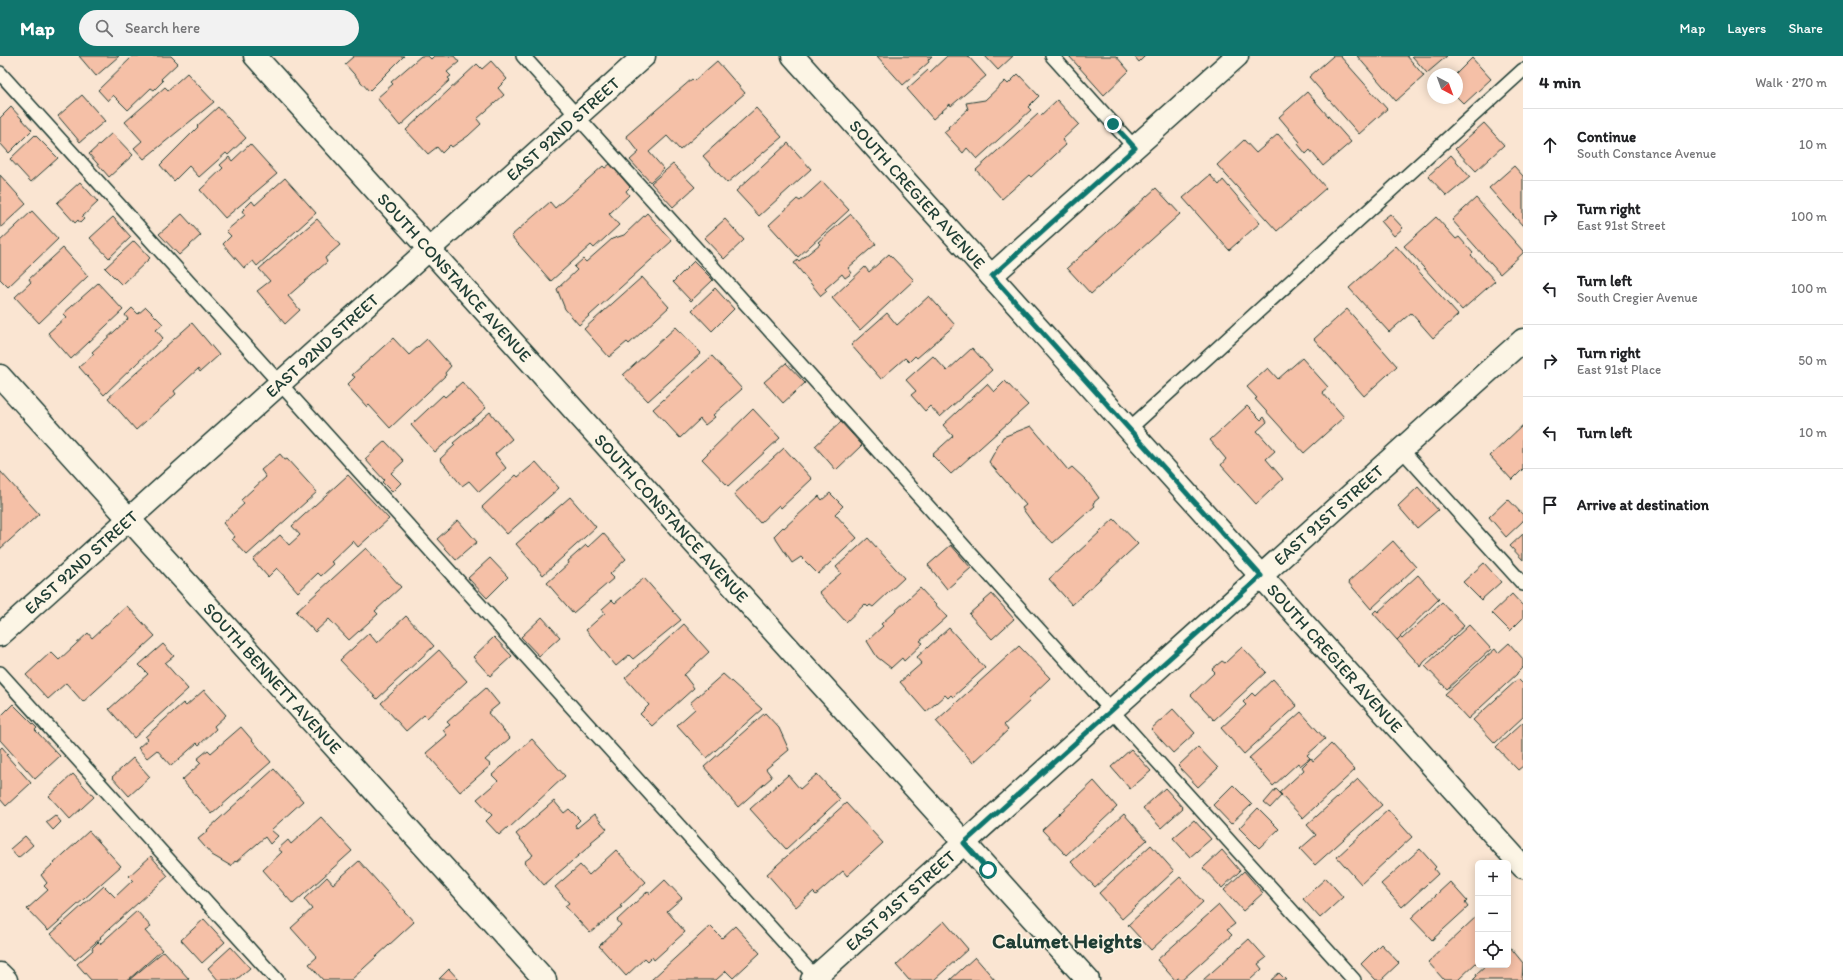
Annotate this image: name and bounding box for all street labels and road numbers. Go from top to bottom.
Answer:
street label: EAST 92ND STREET [502,72,624,185]
street label: SOUTH CREGIER AVENUE [845,116,990,273]
street label: SOUTH CONSTANCE AVENUE [373,189,536,366]
street label: EAST 92ND STREET [261,289,383,402]
street label: SOUTH CONSTANCE AVENUE [590,429,753,607]
street label: EAST 91ST STREET [1270,460,1388,570]
street label: EAST 92ND STREET [20,506,142,618]
street label: SOUTH CREGIER AVENUE [1263,579,1407,737]
street label: SOUTH BENNETT AVENUE [199,598,346,758]
street label: EAST 91ST STREET [841,846,960,955]

